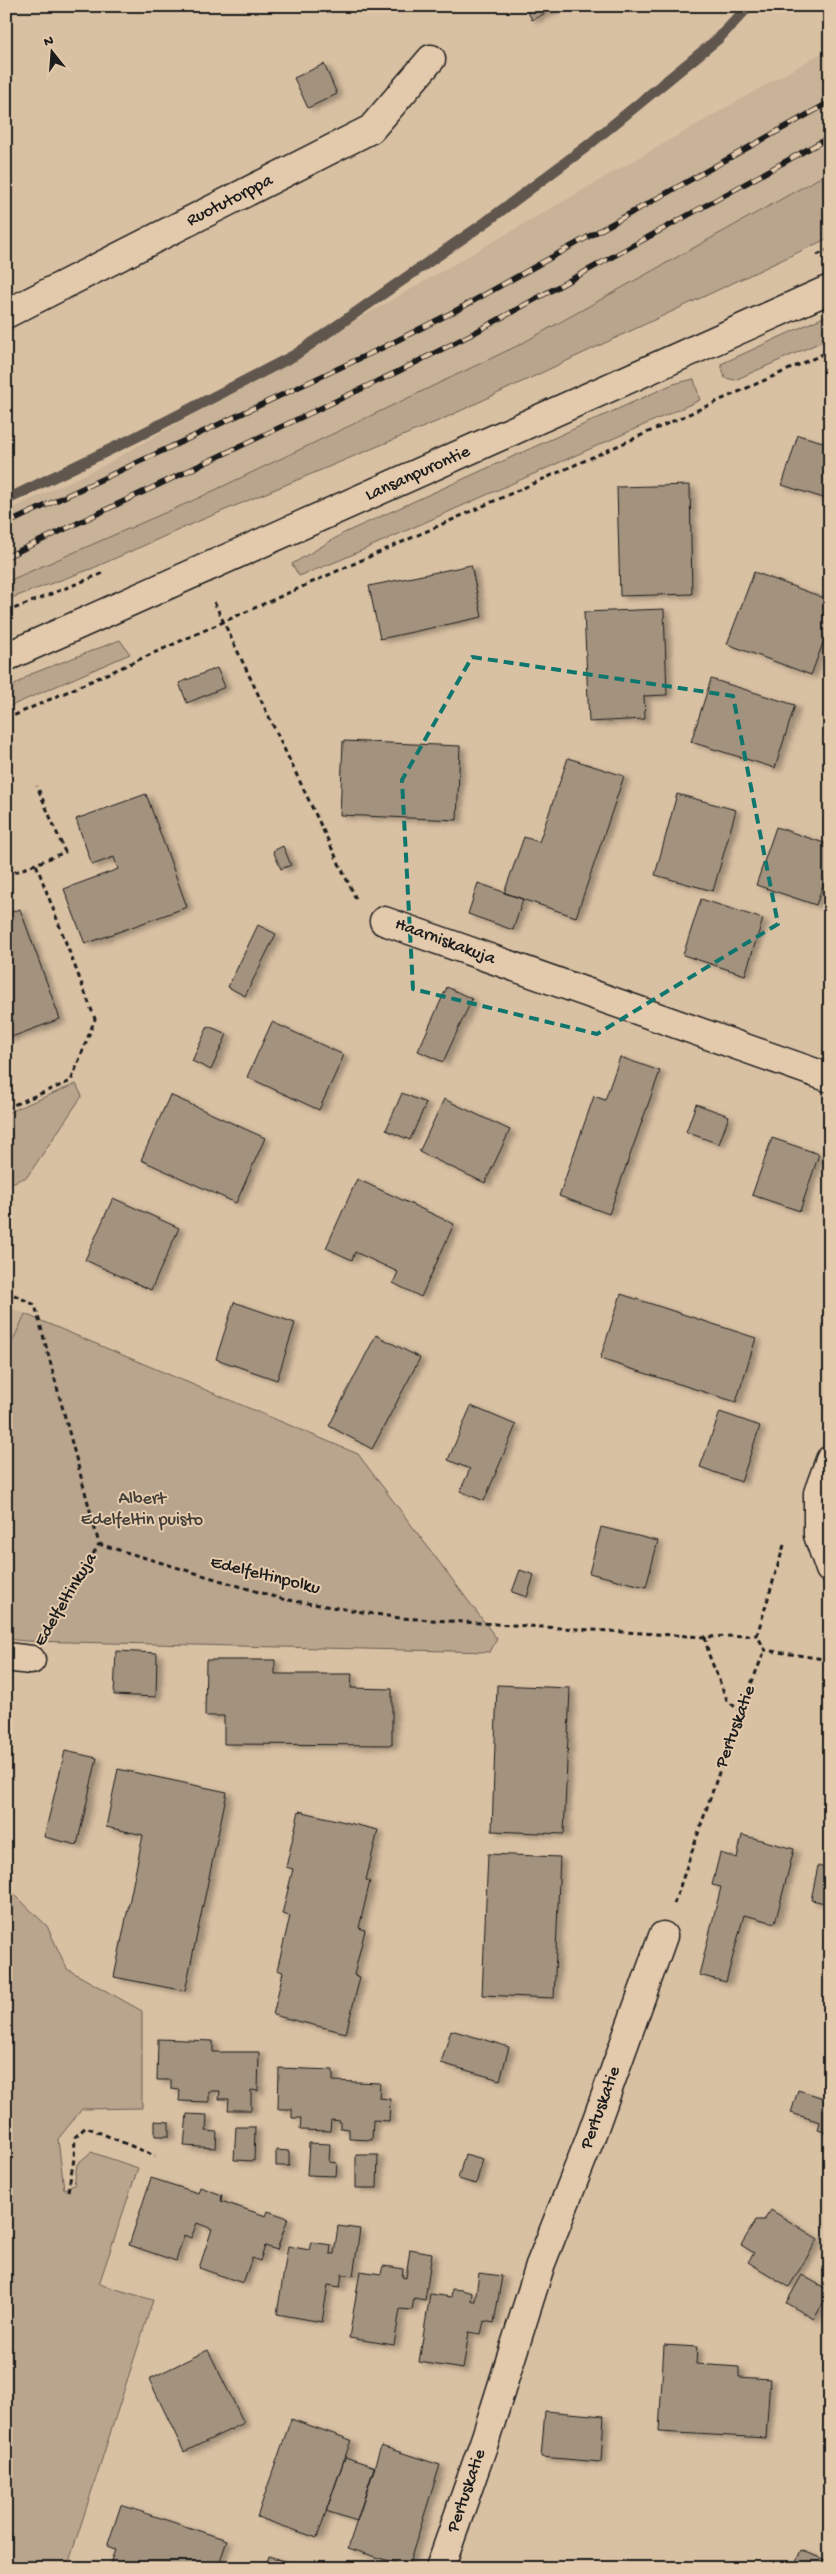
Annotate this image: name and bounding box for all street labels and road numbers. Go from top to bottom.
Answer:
street label: Ruotutorppa [183,170,277,232]
street label: Lansanpurontie [362,441,474,506]
street label: Haarniskakuja [392,914,499,970]
street label: Edelfeltinkuja [30,1549,103,1651]
street label: Edelfeltinpolku [208,1552,323,1600]
street label: Pertuskatie [711,1682,761,1772]
street label: Pertuskatie [576,2063,626,2153]
street label: Pertuskatie [443,2446,491,2536]

